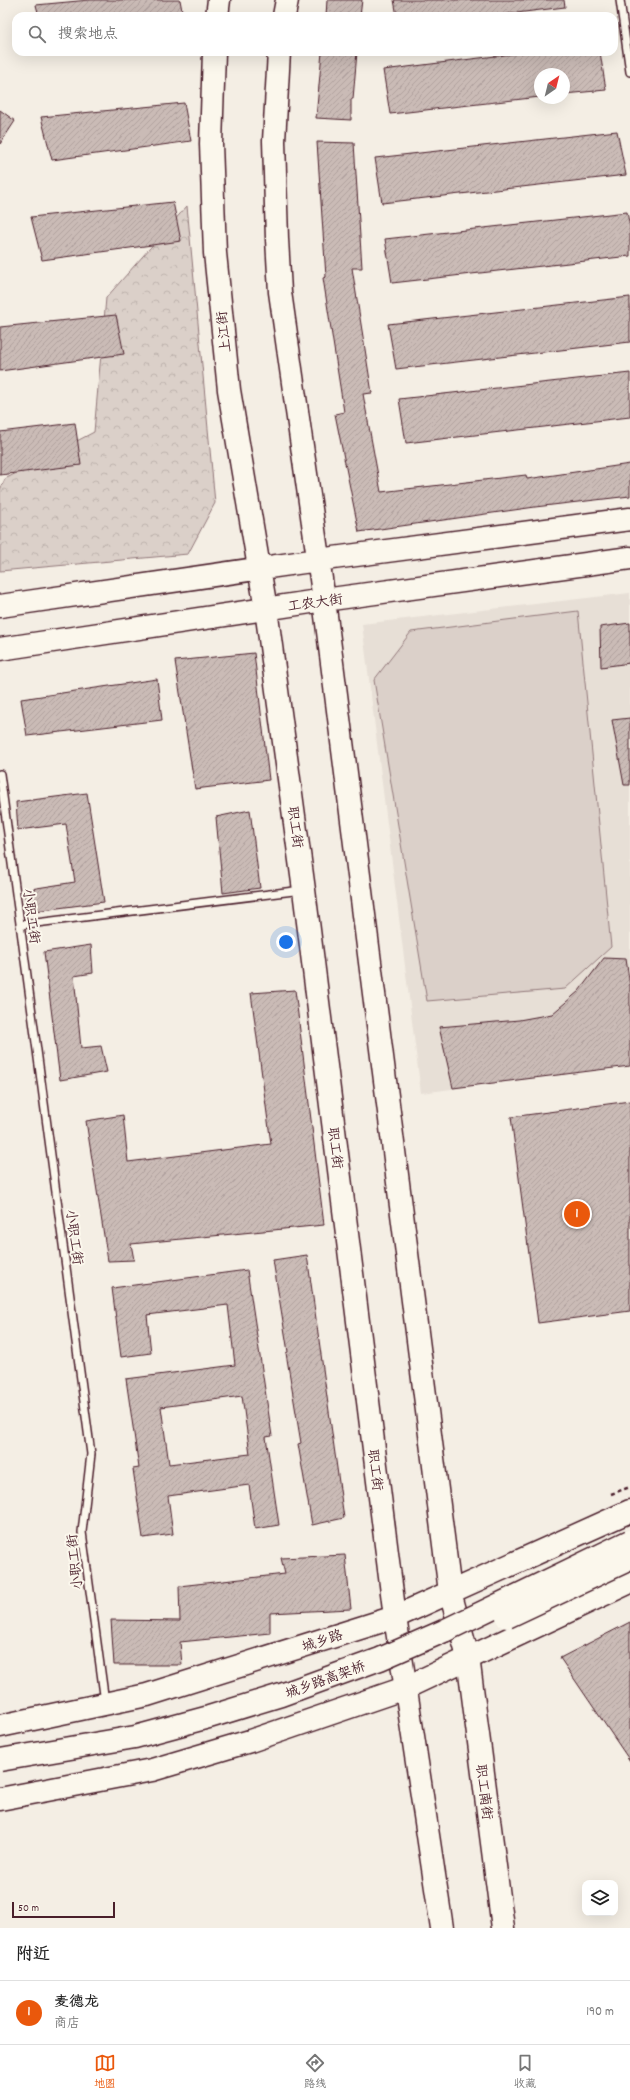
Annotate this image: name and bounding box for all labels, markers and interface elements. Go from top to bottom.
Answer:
search box [12,12,618,56]
icon: search [26,23,48,45]
text: 搜索地点 [58,24,118,46]
north arrow [534,68,570,104]
street label: 上江街 [213,310,237,354]
street label: 工农大街 [286,590,344,618]
street label: 职工街 [281,805,307,849]
street label: 小职工街 [16,887,44,945]
your location [276,932,296,952]
street label: 职工街 [322,1126,346,1170]
pin: 1 [564,1199,590,1229]
street label: 小职工街 [59,1208,87,1266]
street label: 职工街 [362,1448,386,1492]
street label: 小职工街 [63,1533,89,1591]
street label: 城乡路 [300,1626,346,1658]
street label: 城乡路高架桥 [283,1657,369,1705]
street label: 职工南街 [470,1763,496,1821]
map controls [582,1880,618,1916]
button: layers [582,1880,618,1916]
scale bar [12,1900,115,1919]
text: 50 m [18,1901,39,1917]
text: 附近 [16,1944,50,1968]
text: 麦德龙 [54,1992,99,2014]
text: 1 [28,2003,30,2022]
text: 190 m [586,2003,614,2022]
text: 商店 [54,2015,80,2034]
tab: 地图 [94,2052,116,2093]
tab: 路线 [304,2052,326,2093]
tab: 收藏 [514,2052,536,2093]

